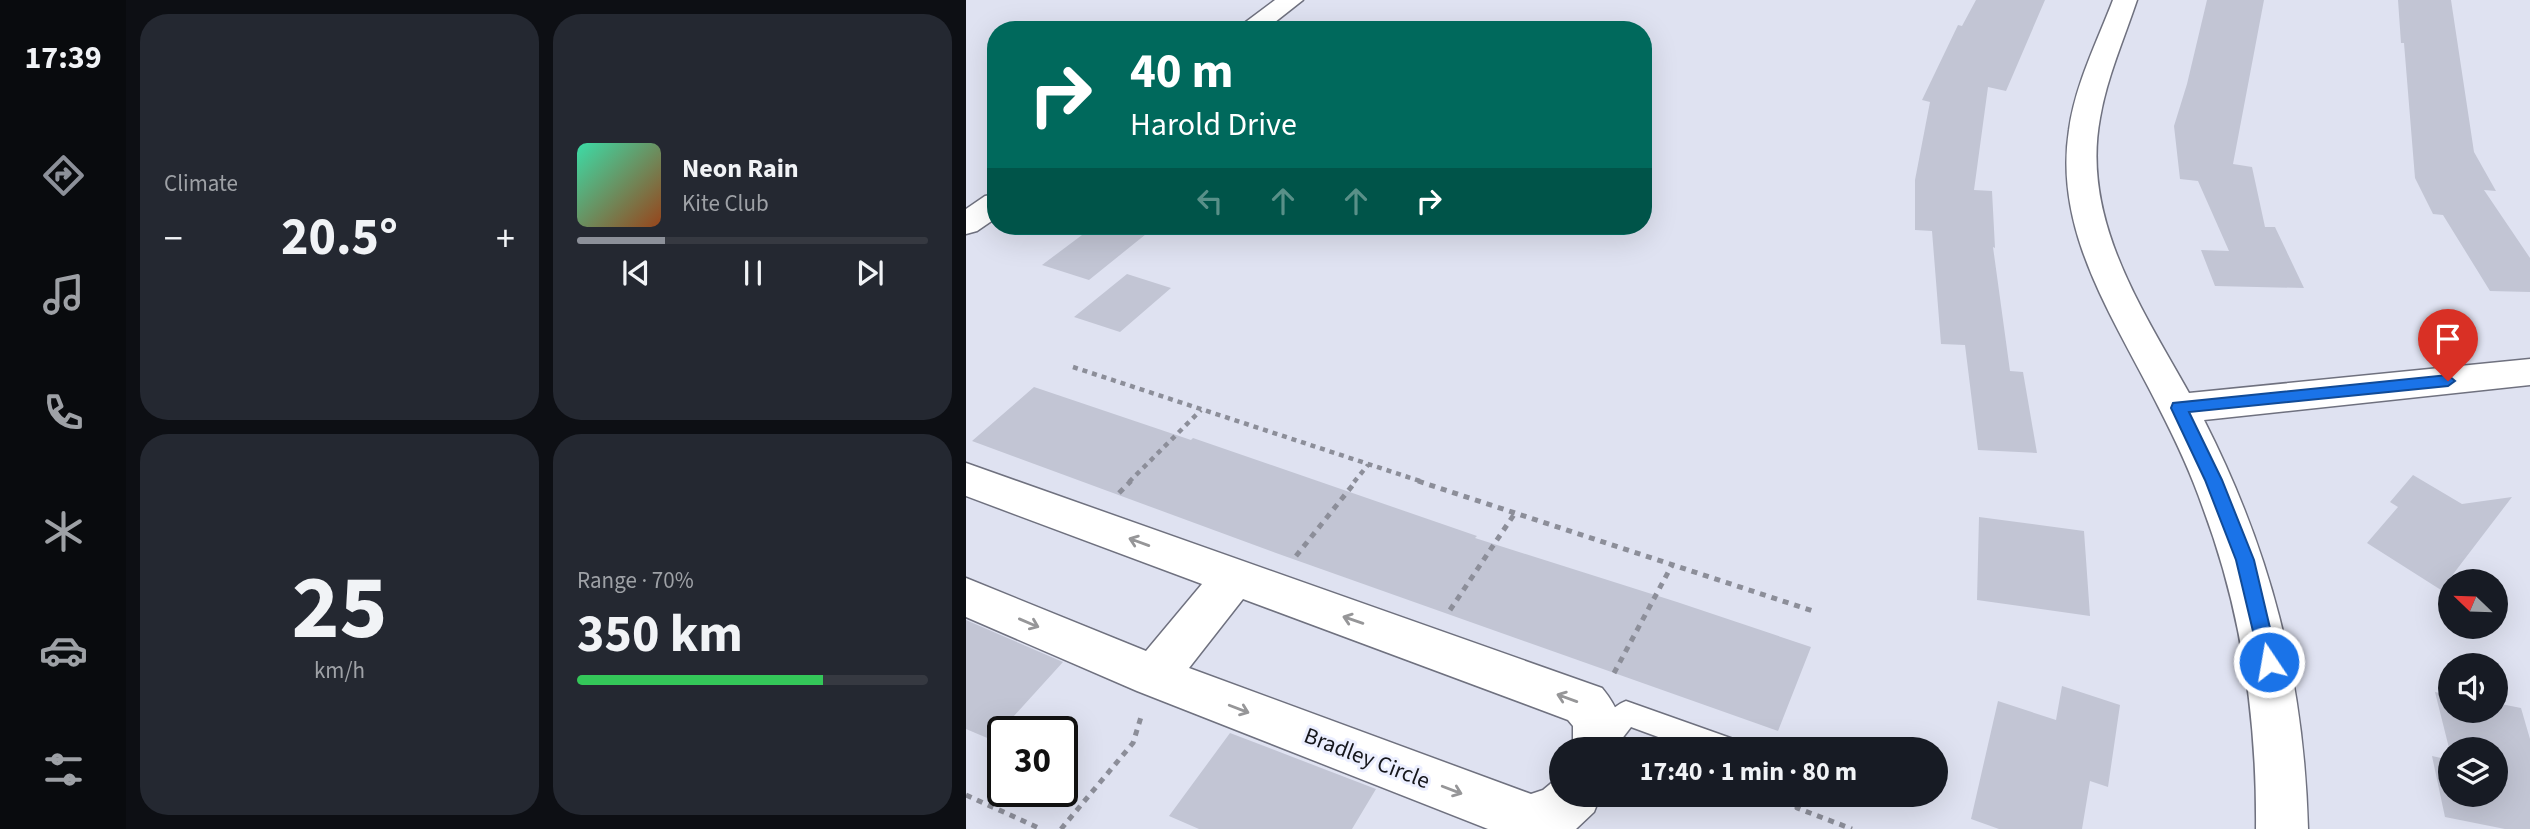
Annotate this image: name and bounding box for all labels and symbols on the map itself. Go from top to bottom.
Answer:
pin [2418,309,2478,381]
one-way arrow [1129,535,1151,548]
north arrow [2438,569,2508,639]
one-way arrow [1343,613,1365,625]
one-way arrow [1018,618,1039,631]
position arrow [2232,625,2306,699]
one-way arrow [1556,690,1578,703]
one-way arrow [1228,704,1250,716]
speed limit sign: 30 [987,716,1078,807]
street label: Bradley Circle [1299,719,1435,797]
one-way arrow [1441,785,1463,797]

